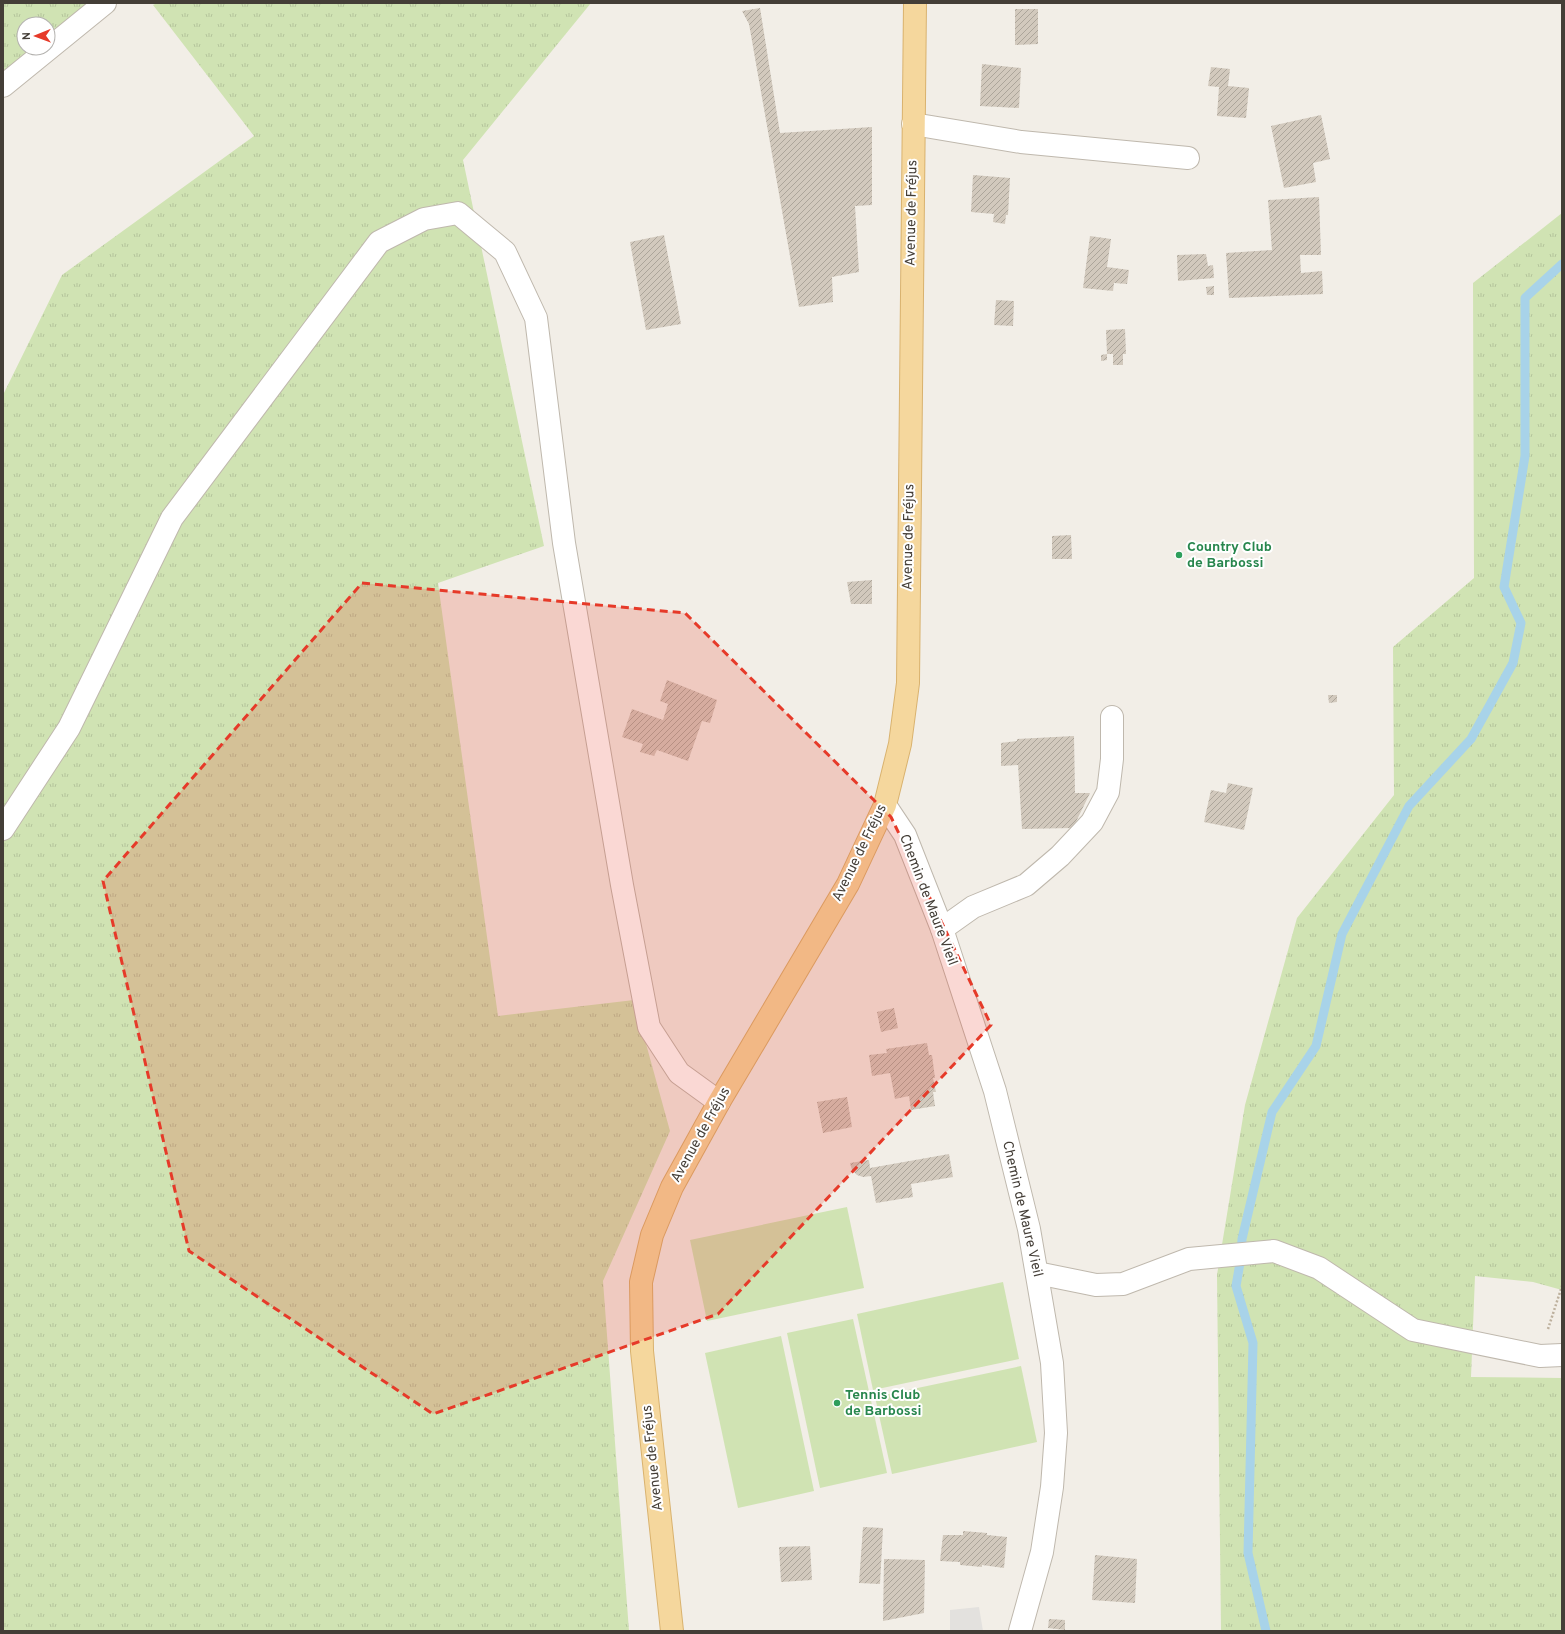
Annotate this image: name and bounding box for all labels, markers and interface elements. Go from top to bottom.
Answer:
north arrow [16,16,56,56]
text: N [20,32,34,40]
street label: Avenue de Fréjus [903,160,921,266]
street label: Avenue de Fréjus [900,484,918,590]
place label: Country Club de Barbossi [1187,539,1272,572]
marker: Country Club de Barbossi [1174,550,1184,560]
street label: Avenue de Fréjus [829,802,891,904]
street label: Chemin de Maure Vieil [895,832,961,968]
street label: Avenue de Fréjus [668,1084,734,1186]
street label: Chemin de Maure Vieil [998,1139,1046,1279]
place label: Tennis Club de Barbossi [845,1387,922,1420]
marker: Tennis Club de Barbossi [832,1398,842,1408]
street label: Avenue de Fréjus [639,1404,667,1512]

